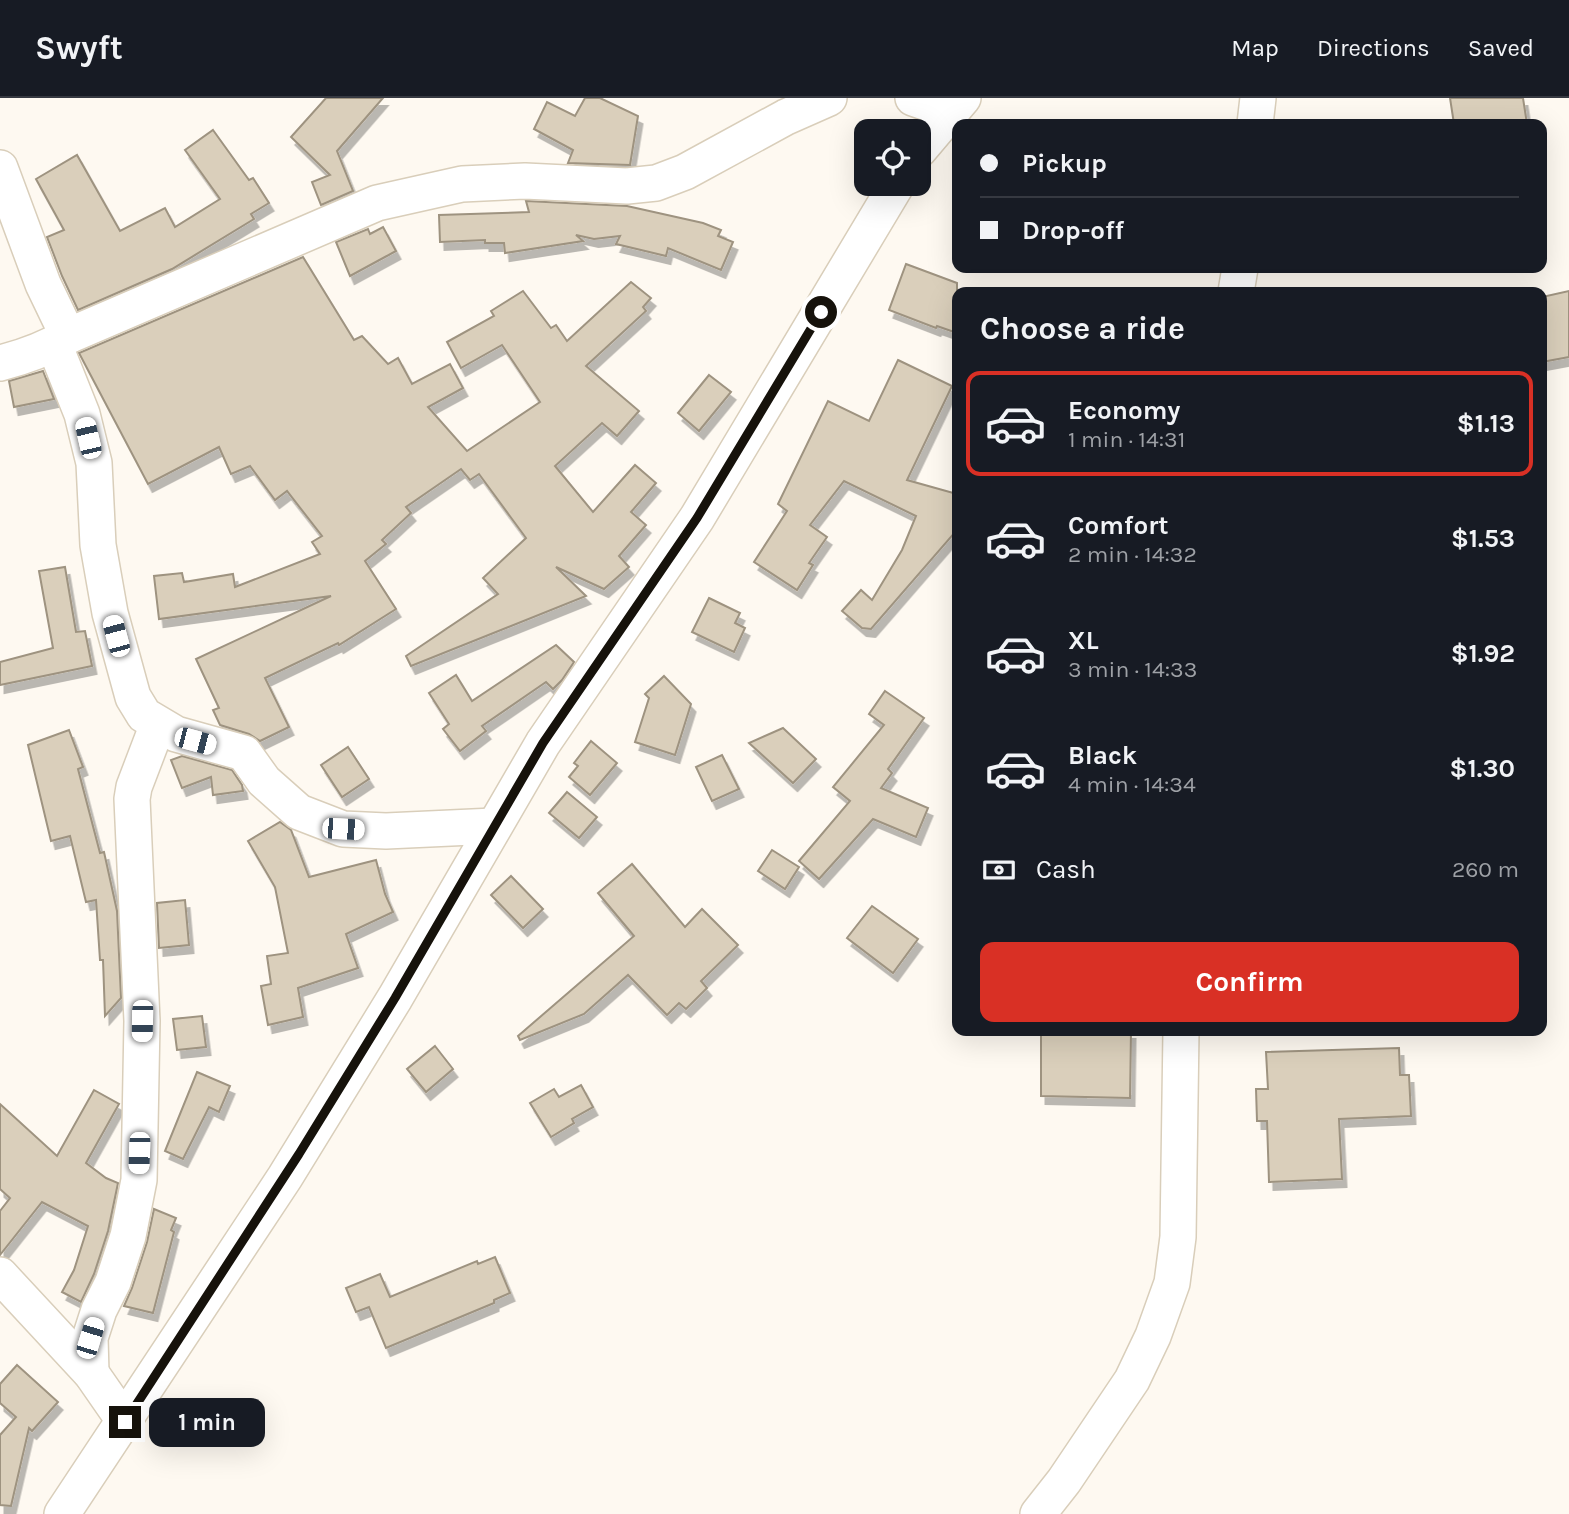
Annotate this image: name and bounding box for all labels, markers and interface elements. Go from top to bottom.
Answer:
text: Swyft [35,29,123,67]
text: Map [1231,34,1279,62]
text: Directions [1317,34,1430,62]
text: Saved [1468,34,1534,62]
map controls [854,119,931,196]
button: locate [854,119,931,196]
text: Pickup [1022,148,1107,179]
text: Drop-off [1022,215,1124,246]
route start [805,296,837,328]
text: Choose a ride [980,310,1185,347]
icon: car [984,392,1047,455]
text: Economy [1068,395,1180,426]
text: $1.13 [1457,408,1515,439]
car [74,415,103,461]
text: 1 min · 14:31 [1068,426,1185,453]
icon: car [984,507,1047,570]
text: Comfort [1068,510,1169,541]
text: $1.53 [1451,523,1515,554]
text: 2 min · 14:32 [1068,541,1197,568]
car [101,613,132,659]
icon: car [984,622,1047,685]
text: XL [1068,625,1099,656]
text: $1.92 [1451,638,1515,669]
text: 3 min · 14:33 [1068,656,1197,683]
car [172,725,219,757]
icon: car [984,737,1047,800]
text: Black [1068,740,1137,771]
text: $1.30 [1450,753,1515,784]
text: 4 min · 14:34 [1068,771,1196,798]
car [322,817,365,841]
icon: cash [980,851,1018,889]
text: Cash [1036,854,1096,885]
text: 260 m [1452,856,1519,883]
button: Confirm [980,942,1519,1022]
car [132,1000,153,1042]
car [128,1132,151,1174]
car [74,1315,107,1361]
callout: 1 min [150,1398,265,1446]
route end [109,1406,141,1438]
text: 1 min [178,1409,236,1436]

